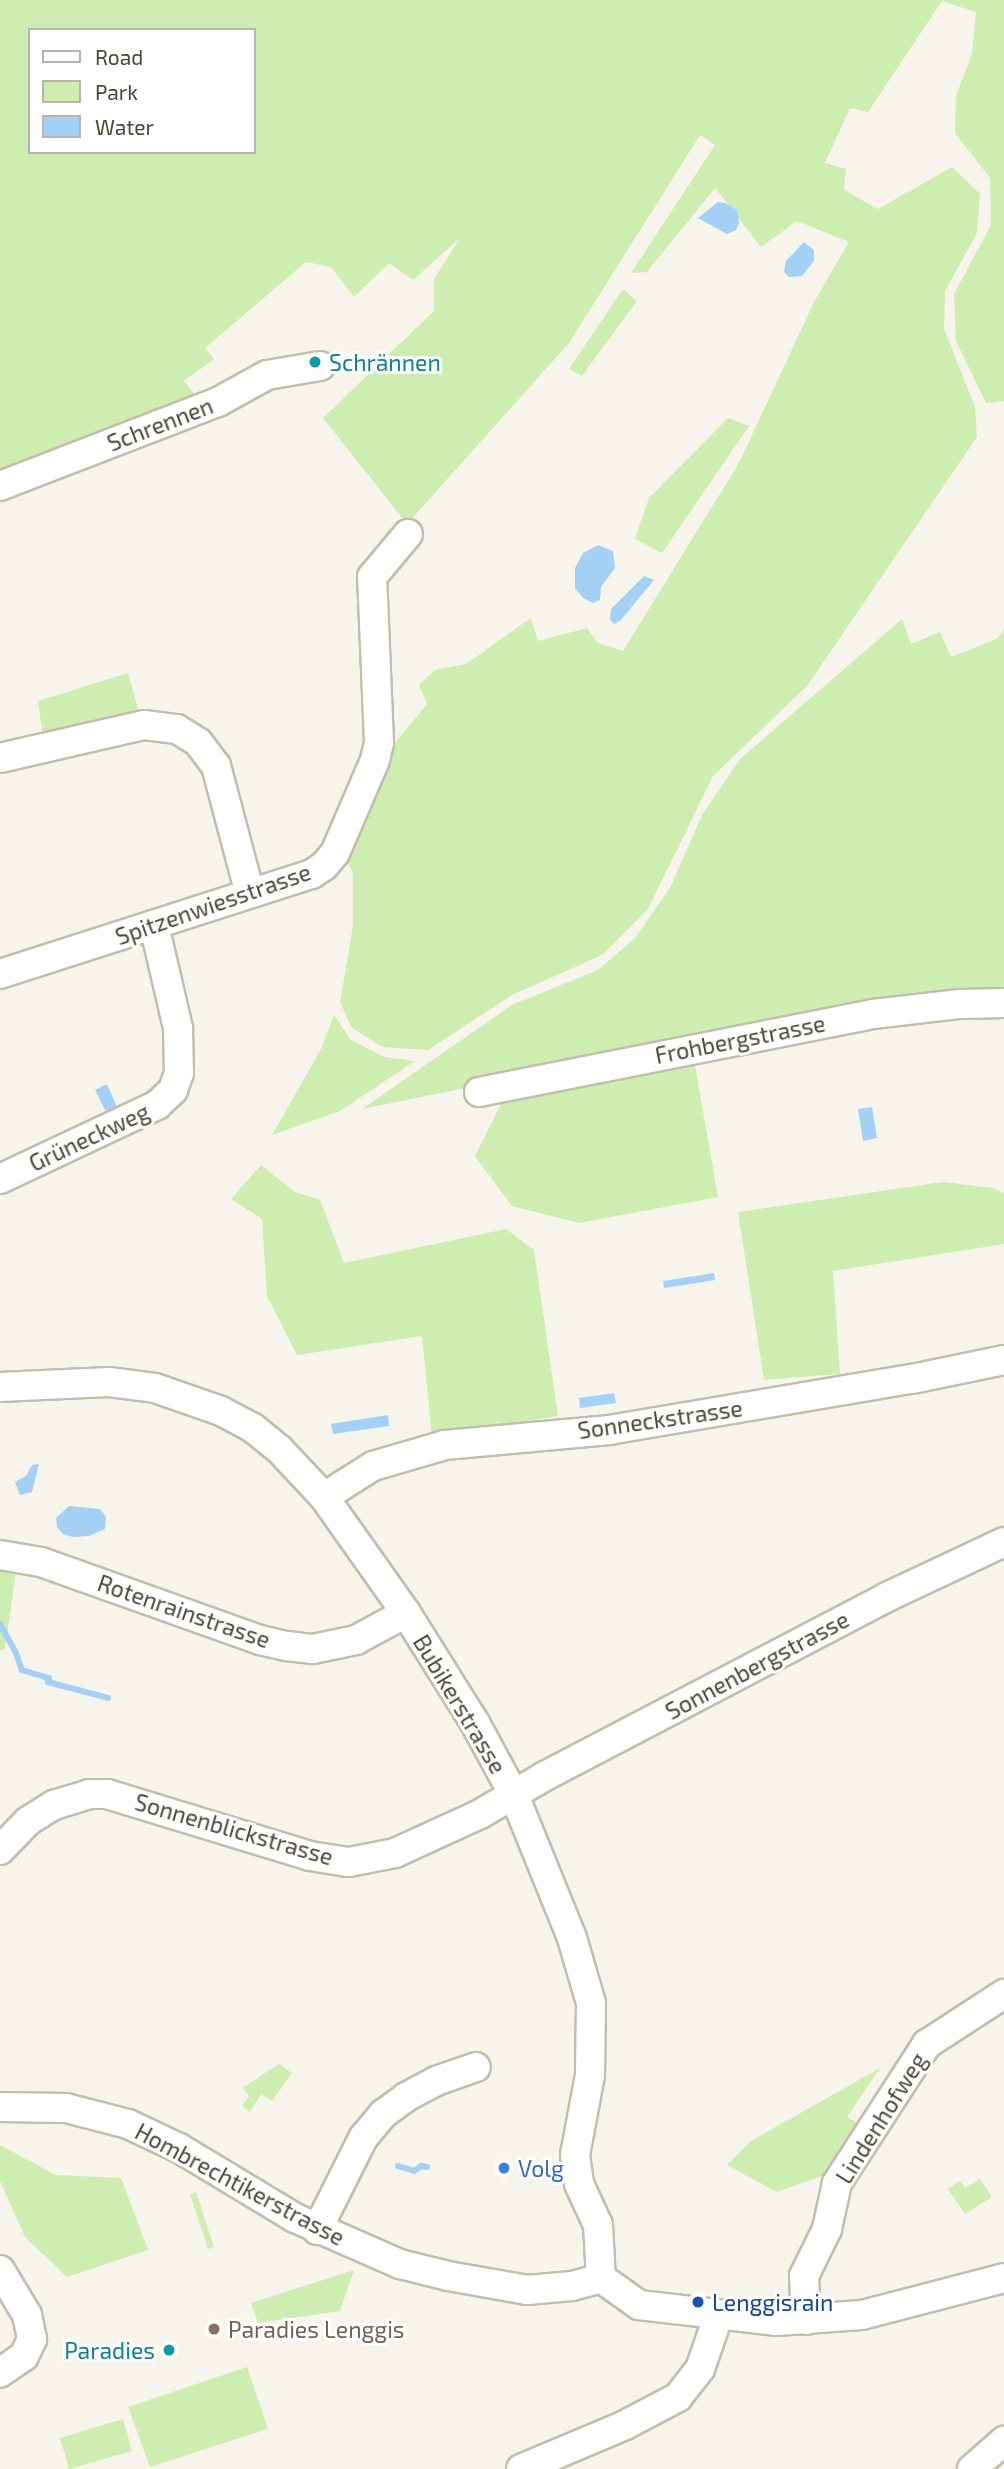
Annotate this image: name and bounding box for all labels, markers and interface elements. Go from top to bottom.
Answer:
legend [28,28,256,154]
text: Road [95,44,143,69]
text: Park [95,79,138,104]
text: Water [95,114,154,139]
place label: Schrännen [329,348,441,376]
marker: Schrännen [307,354,323,370]
street label: Schrennen [103,391,217,457]
street label: Spitzenwiesstrasse [112,858,314,950]
street label: Frohbergstrasse [653,1009,827,1069]
street label: Grüneckweg [24,1097,154,1177]
street label: Sonneckstrasse [576,1394,744,1444]
street label: Rotenrainstrasse [94,1569,274,1653]
street label: Sonnenbergstrasse [661,1605,853,1725]
street label: Bubikerstrasse [408,1630,512,1778]
street label: Sonnenblickstrasse [132,1787,336,1871]
street label: Lindenhofweg [830,2048,932,2188]
street label: Hombrechtikerstrasse [131,2117,349,2251]
place label: Volg [518,2154,564,2182]
marker: Volg [496,2160,512,2176]
place label: Lenggisrain [712,2288,833,2316]
marker: Lenggisrain [690,2294,706,2310]
place label: Paradies Lenggis [228,2315,405,2343]
marker: Paradies Lenggis [206,2321,222,2337]
place label: Paradies [64,2336,155,2364]
marker: Paradies [161,2342,177,2358]

